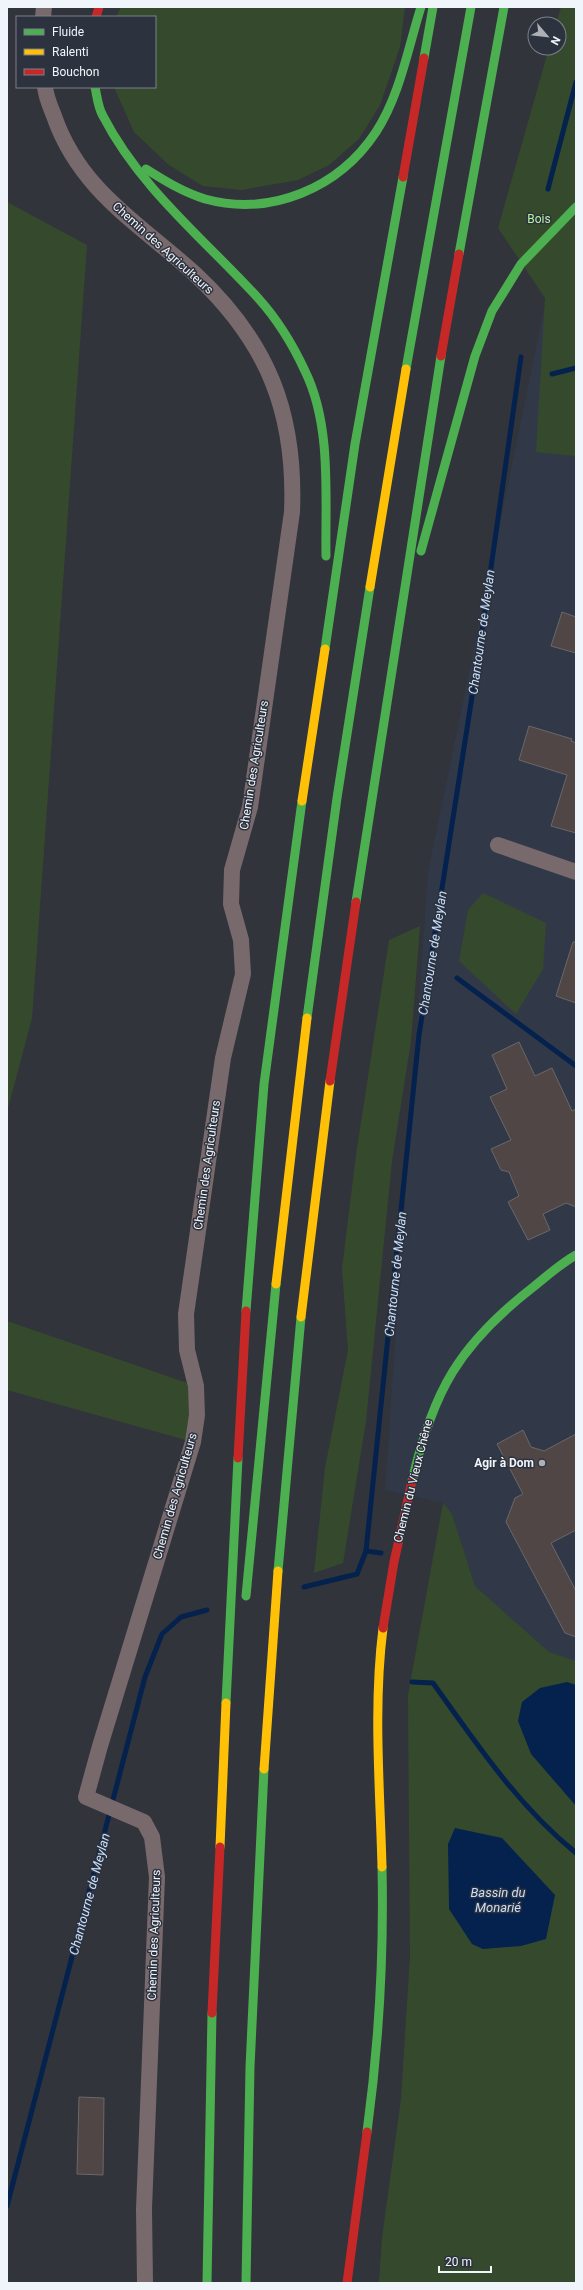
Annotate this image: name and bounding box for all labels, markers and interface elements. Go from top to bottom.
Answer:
legend [16,16,156,88]
north arrow [527,16,567,56]
text: Fluide [52,25,84,39]
text: N [548,34,563,47]
text: Ralenti [52,45,89,59]
text: Bouchon [52,65,99,79]
street label: Chemin des Agriculteurs [110,199,216,297]
park label: Bois [527,212,551,226]
water label: Chantourne de Meylan [465,569,498,695]
street label: Chemin des Agriculteurs [237,699,271,831]
water label: Chantourne de Meylan [415,890,450,1016]
street label: Chemin des Agriculteurs [191,1099,223,1231]
water label: Chantourne de Meylan [381,1211,410,1337]
street label: Chemin du Vieux Chêne [391,1418,435,1544]
street label: Chemin des Agriculteurs [150,1431,200,1561]
place label: Agir à Dom [474,1456,534,1470]
marker: Agir à Dom [537,1458,547,1468]
water label: Chantourne de Meylan [66,1831,113,1957]
street label: Chemin des Agriculteurs [145,1869,163,2001]
water label: Bassin du Monarié [470,1885,526,1915]
scale bar [439,2248,491,2274]
text: 20 m [445,2255,472,2269]

